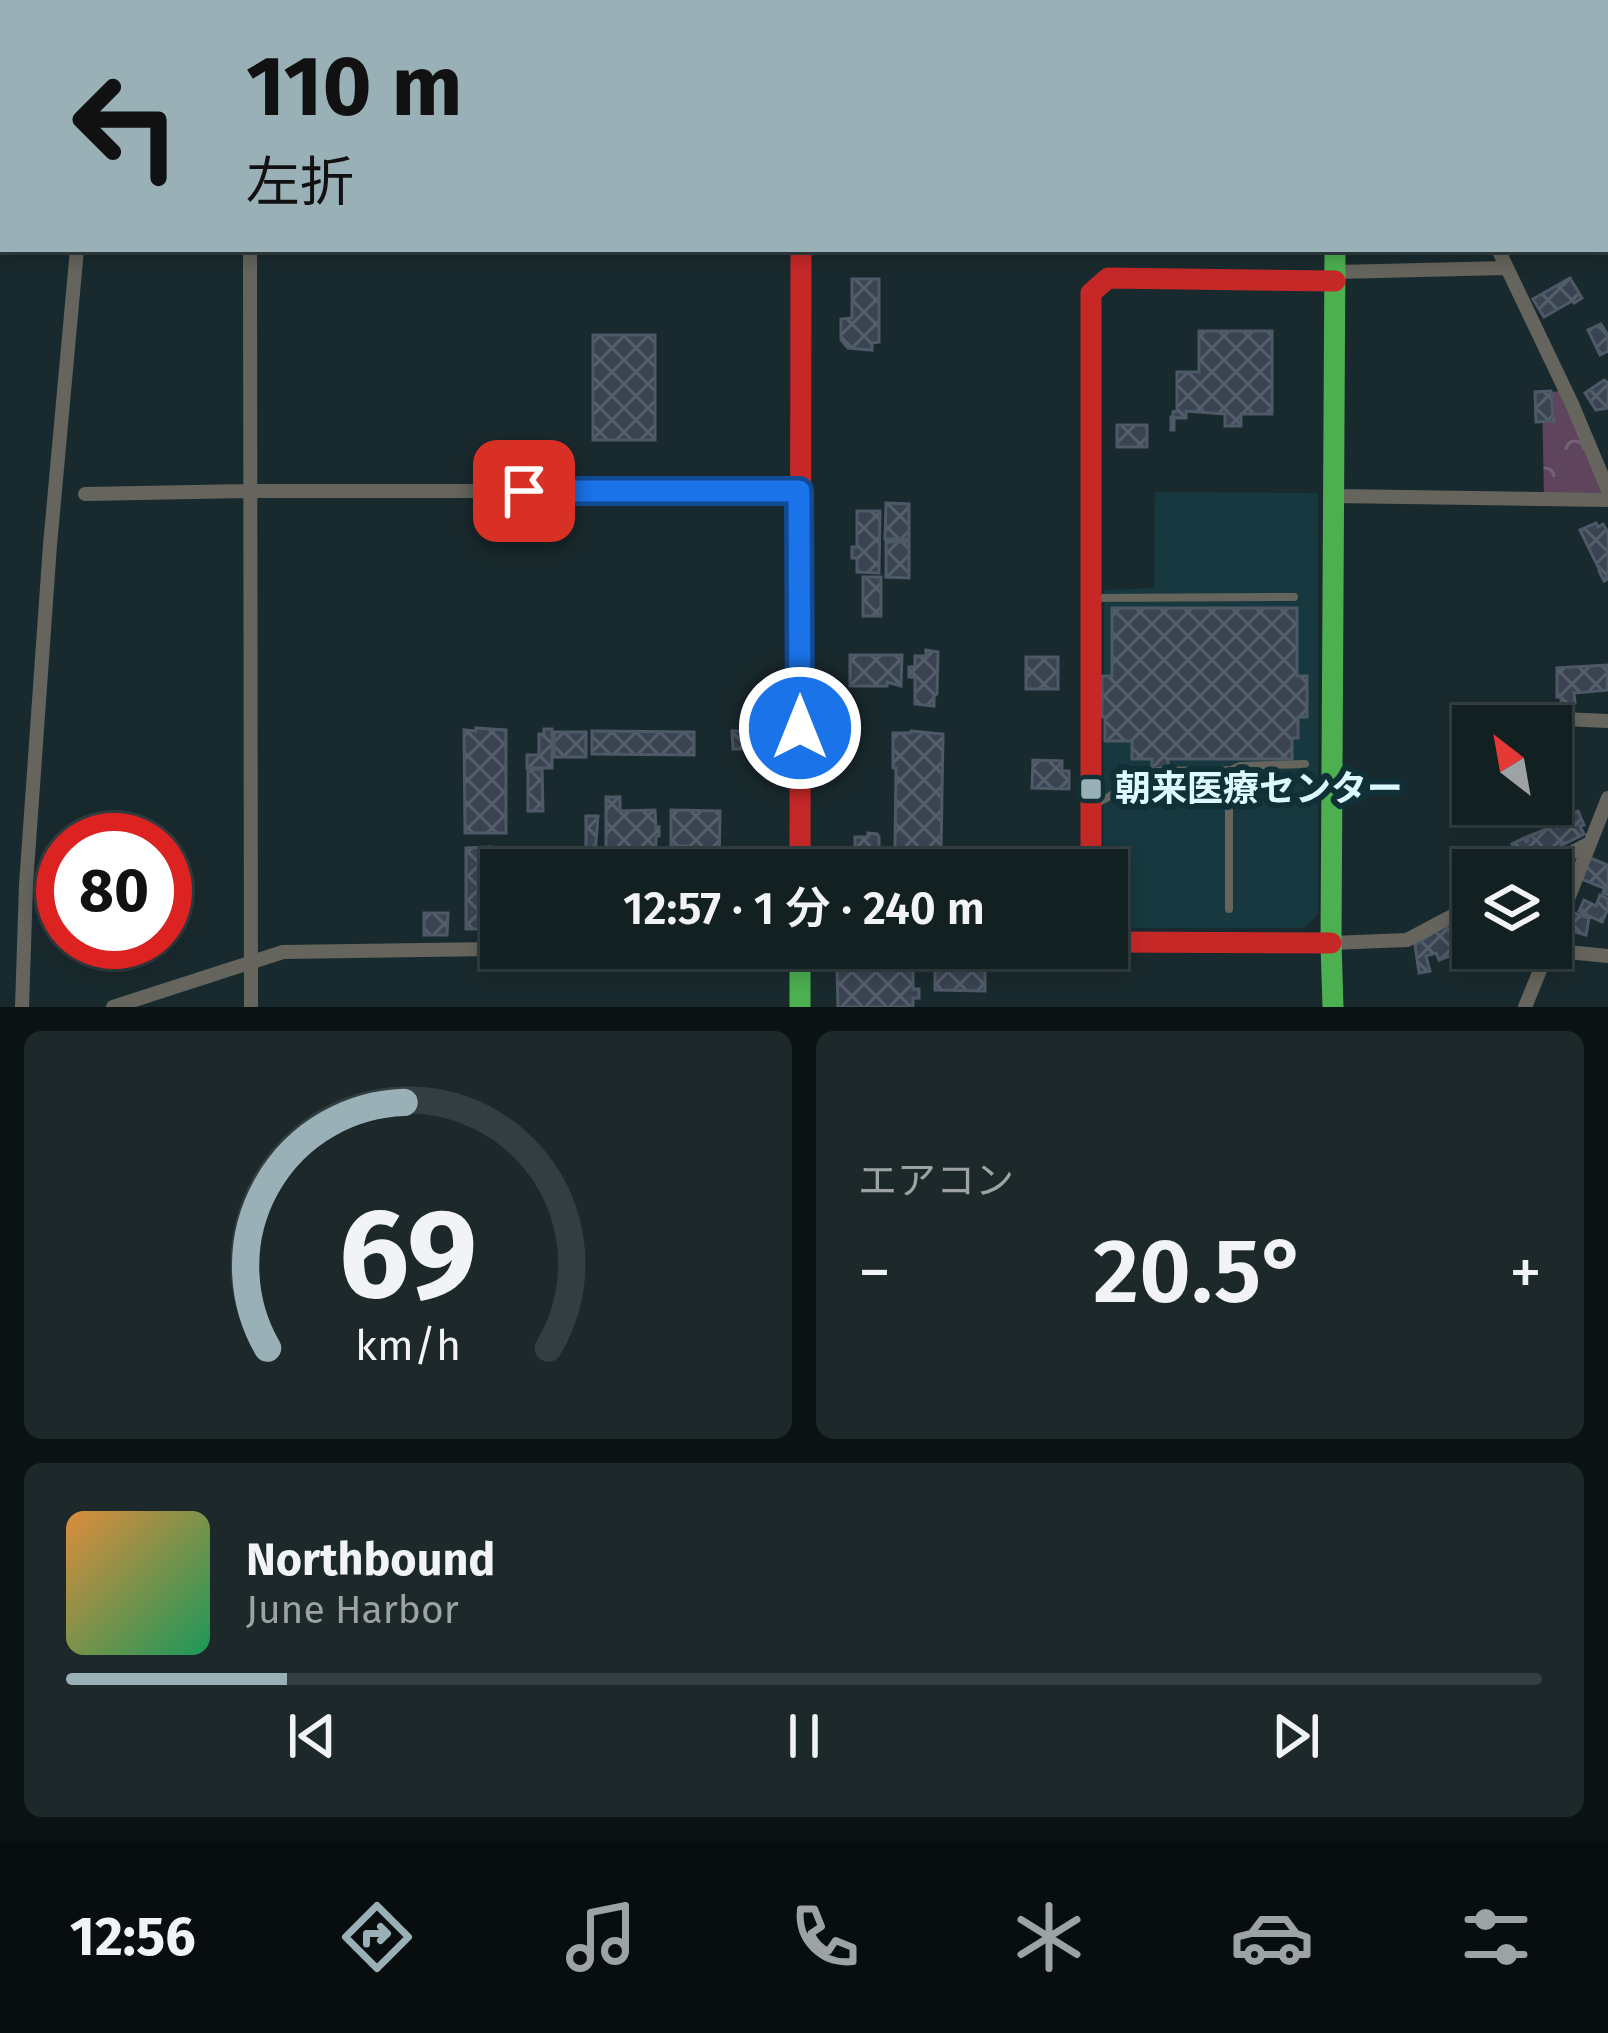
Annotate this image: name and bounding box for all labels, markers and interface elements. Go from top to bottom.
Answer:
text: 110 m [246,36,462,137]
icon: left [48,48,204,204]
text: 左折 [246,151,354,215]
pin [473,440,575,542]
icon: arrive [491,458,557,524]
position arrow [737,665,863,791]
north arrow [1452,705,1572,825]
map controls [1452,705,1572,969]
place label: 朝来医療センター [1115,767,1403,811]
marker: 朝来医療センター [1078,776,1104,802]
speed limit sign: 80 [36,813,192,969]
button: layers [1452,849,1572,969]
text: 12:57 · 1 分 · 240 m [623,882,985,936]
text: エアコン [858,1158,1014,1204]
text: 69 [339,1180,477,1330]
text: 20.5° [1093,1218,1307,1326]
text: − [858,1233,891,1312]
text: + [1509,1233,1542,1312]
text: km/h [355,1320,461,1371]
text: Northbound [246,1533,495,1587]
text: June Harbor [246,1587,459,1633]
icon: previous [279,1703,345,1769]
icon: pause [771,1703,837,1769]
icon: next [1263,1703,1329,1769]
icon: directions [335,1895,419,1979]
icon: music [559,1895,643,1979]
icon: phone [783,1895,867,1979]
icon: climate [1007,1895,1091,1979]
icon: car [1230,1895,1314,1979]
icon: filters [1454,1895,1538,1979]
text: 12:56 [70,1905,196,1969]

